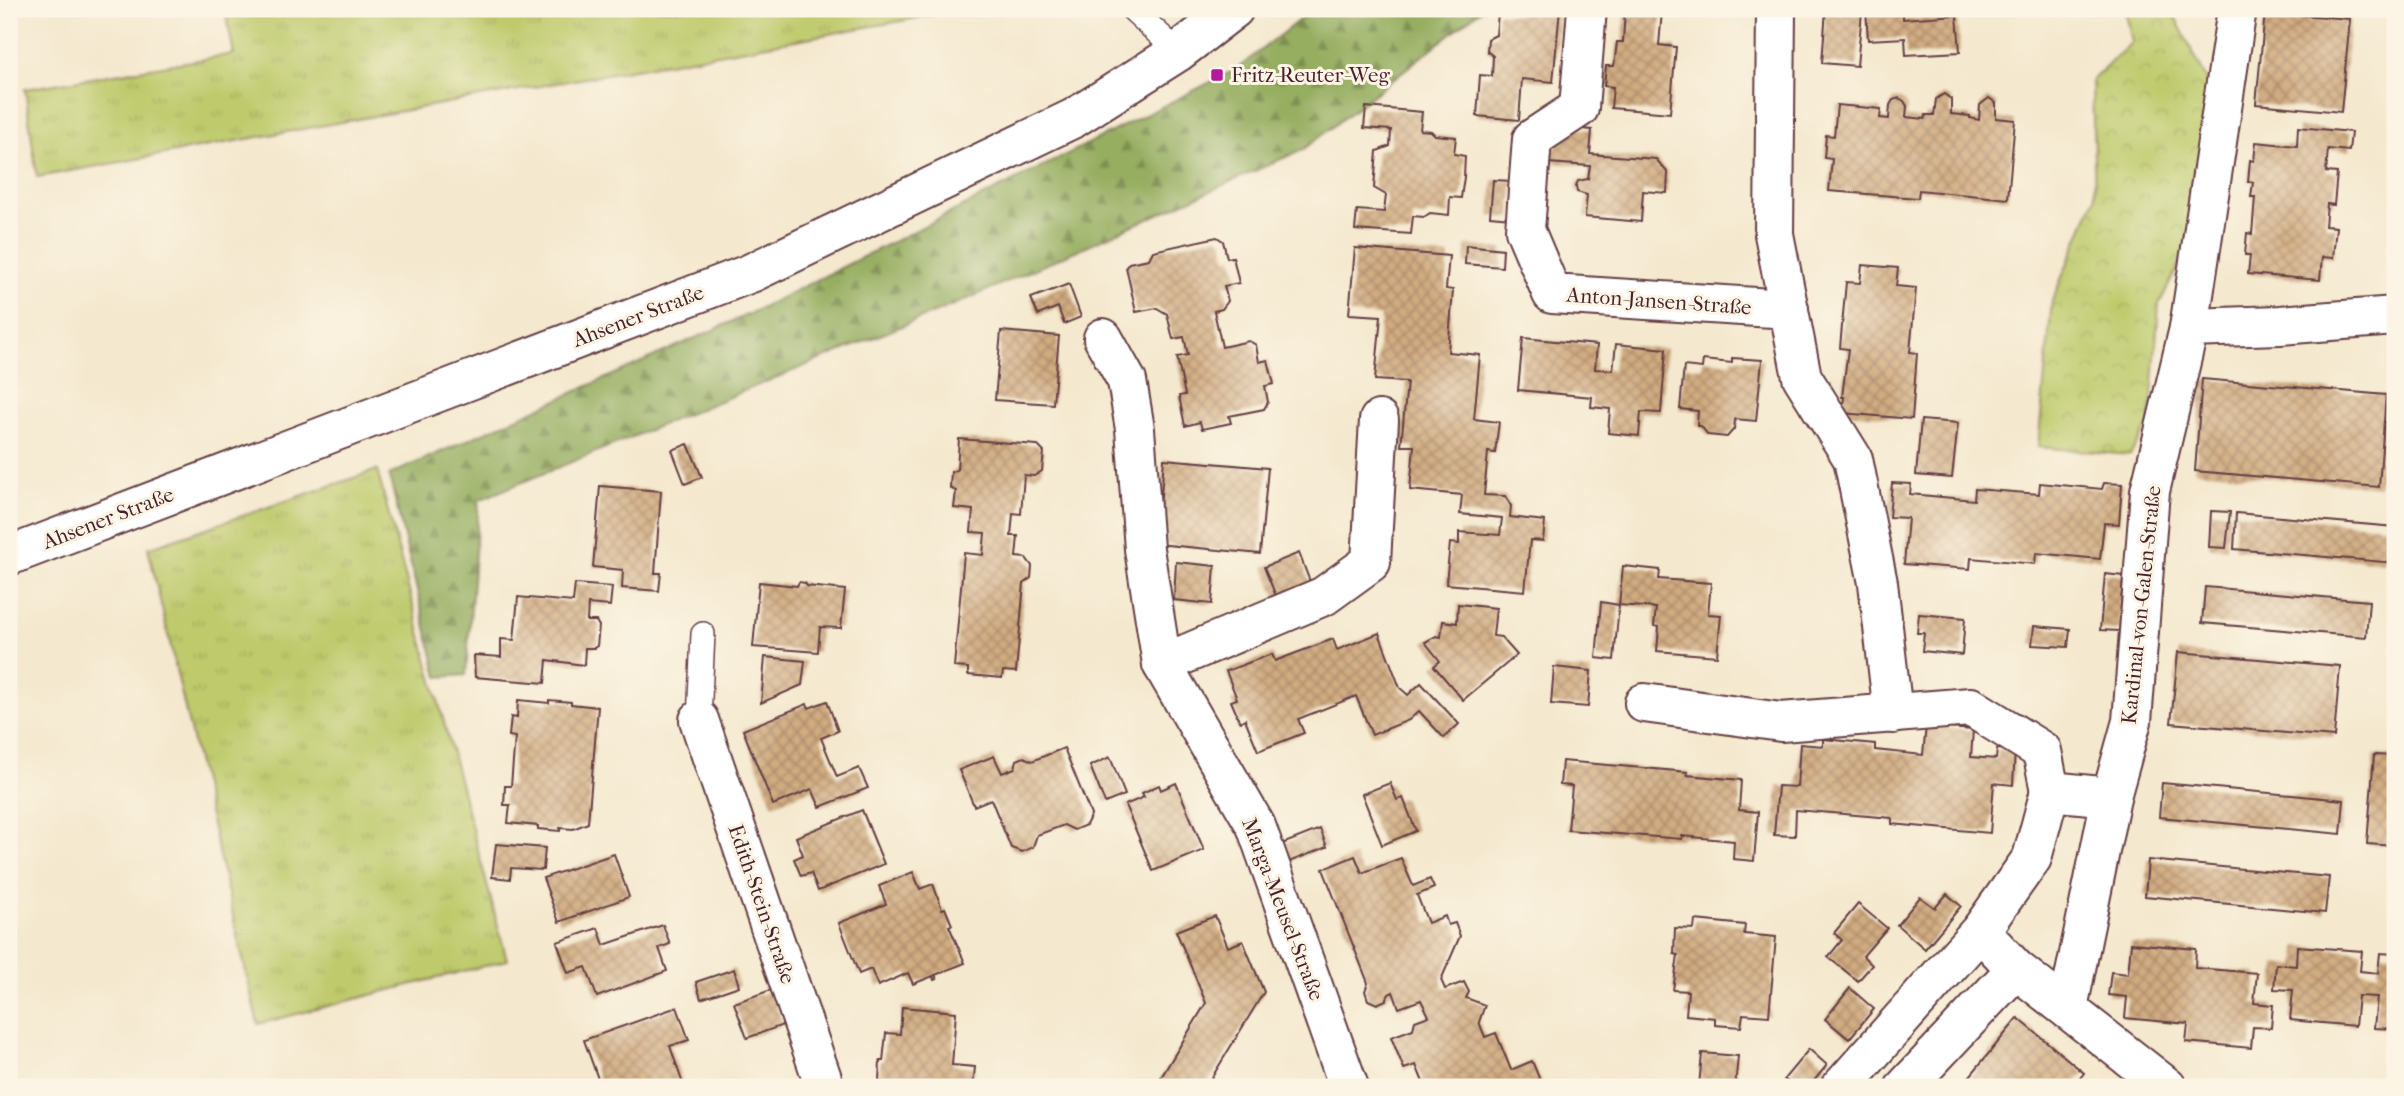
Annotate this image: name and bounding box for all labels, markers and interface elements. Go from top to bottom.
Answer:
place label: Fritz-Reuter-Weg [1231,63,1390,87]
marker: Fritz-Reuter-Weg [1209,67,1225,83]
street label: Ahsener Straße [568,280,707,352]
street label: Anton-Jansen-Straße [1565,282,1752,319]
street label: Ahsener Straße [38,482,177,554]
street label: Kardinal-von-Galen-Straße [2117,484,2165,726]
street label: Marga-Meusel-Straße [1237,814,1329,1004]
street label: Edith-Stein-Straße [724,821,800,987]

